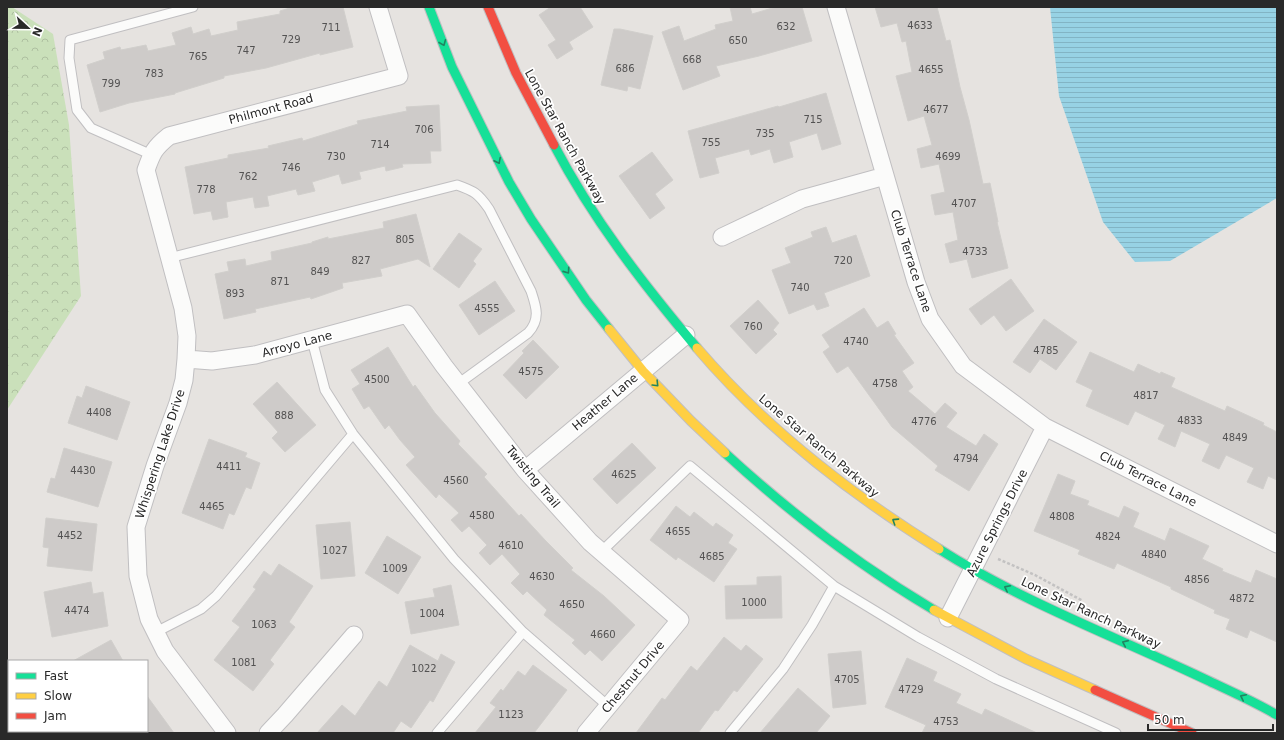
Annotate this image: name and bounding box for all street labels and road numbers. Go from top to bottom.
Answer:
street label: Lone Star Ranch Parkway [522,67,608,207]
street label: Philmont Road [227,91,315,127]
street label: Club Terrace Lane [888,208,934,314]
street label: Arroyo Lane [260,328,334,360]
street label: Heather Lane [569,371,641,433]
street label: Whispering Lake Drive [132,388,188,520]
street label: Lone Star Ranch Parkway [756,392,882,500]
street label: Twisting Trail [502,442,563,511]
street label: Club Terrace Lane [1097,448,1199,510]
street label: Azure Springs Drive [964,467,1030,579]
street label: Lone Star Ranch Parkway [1019,574,1163,652]
street label: Chestnut Drive [599,638,667,716]

